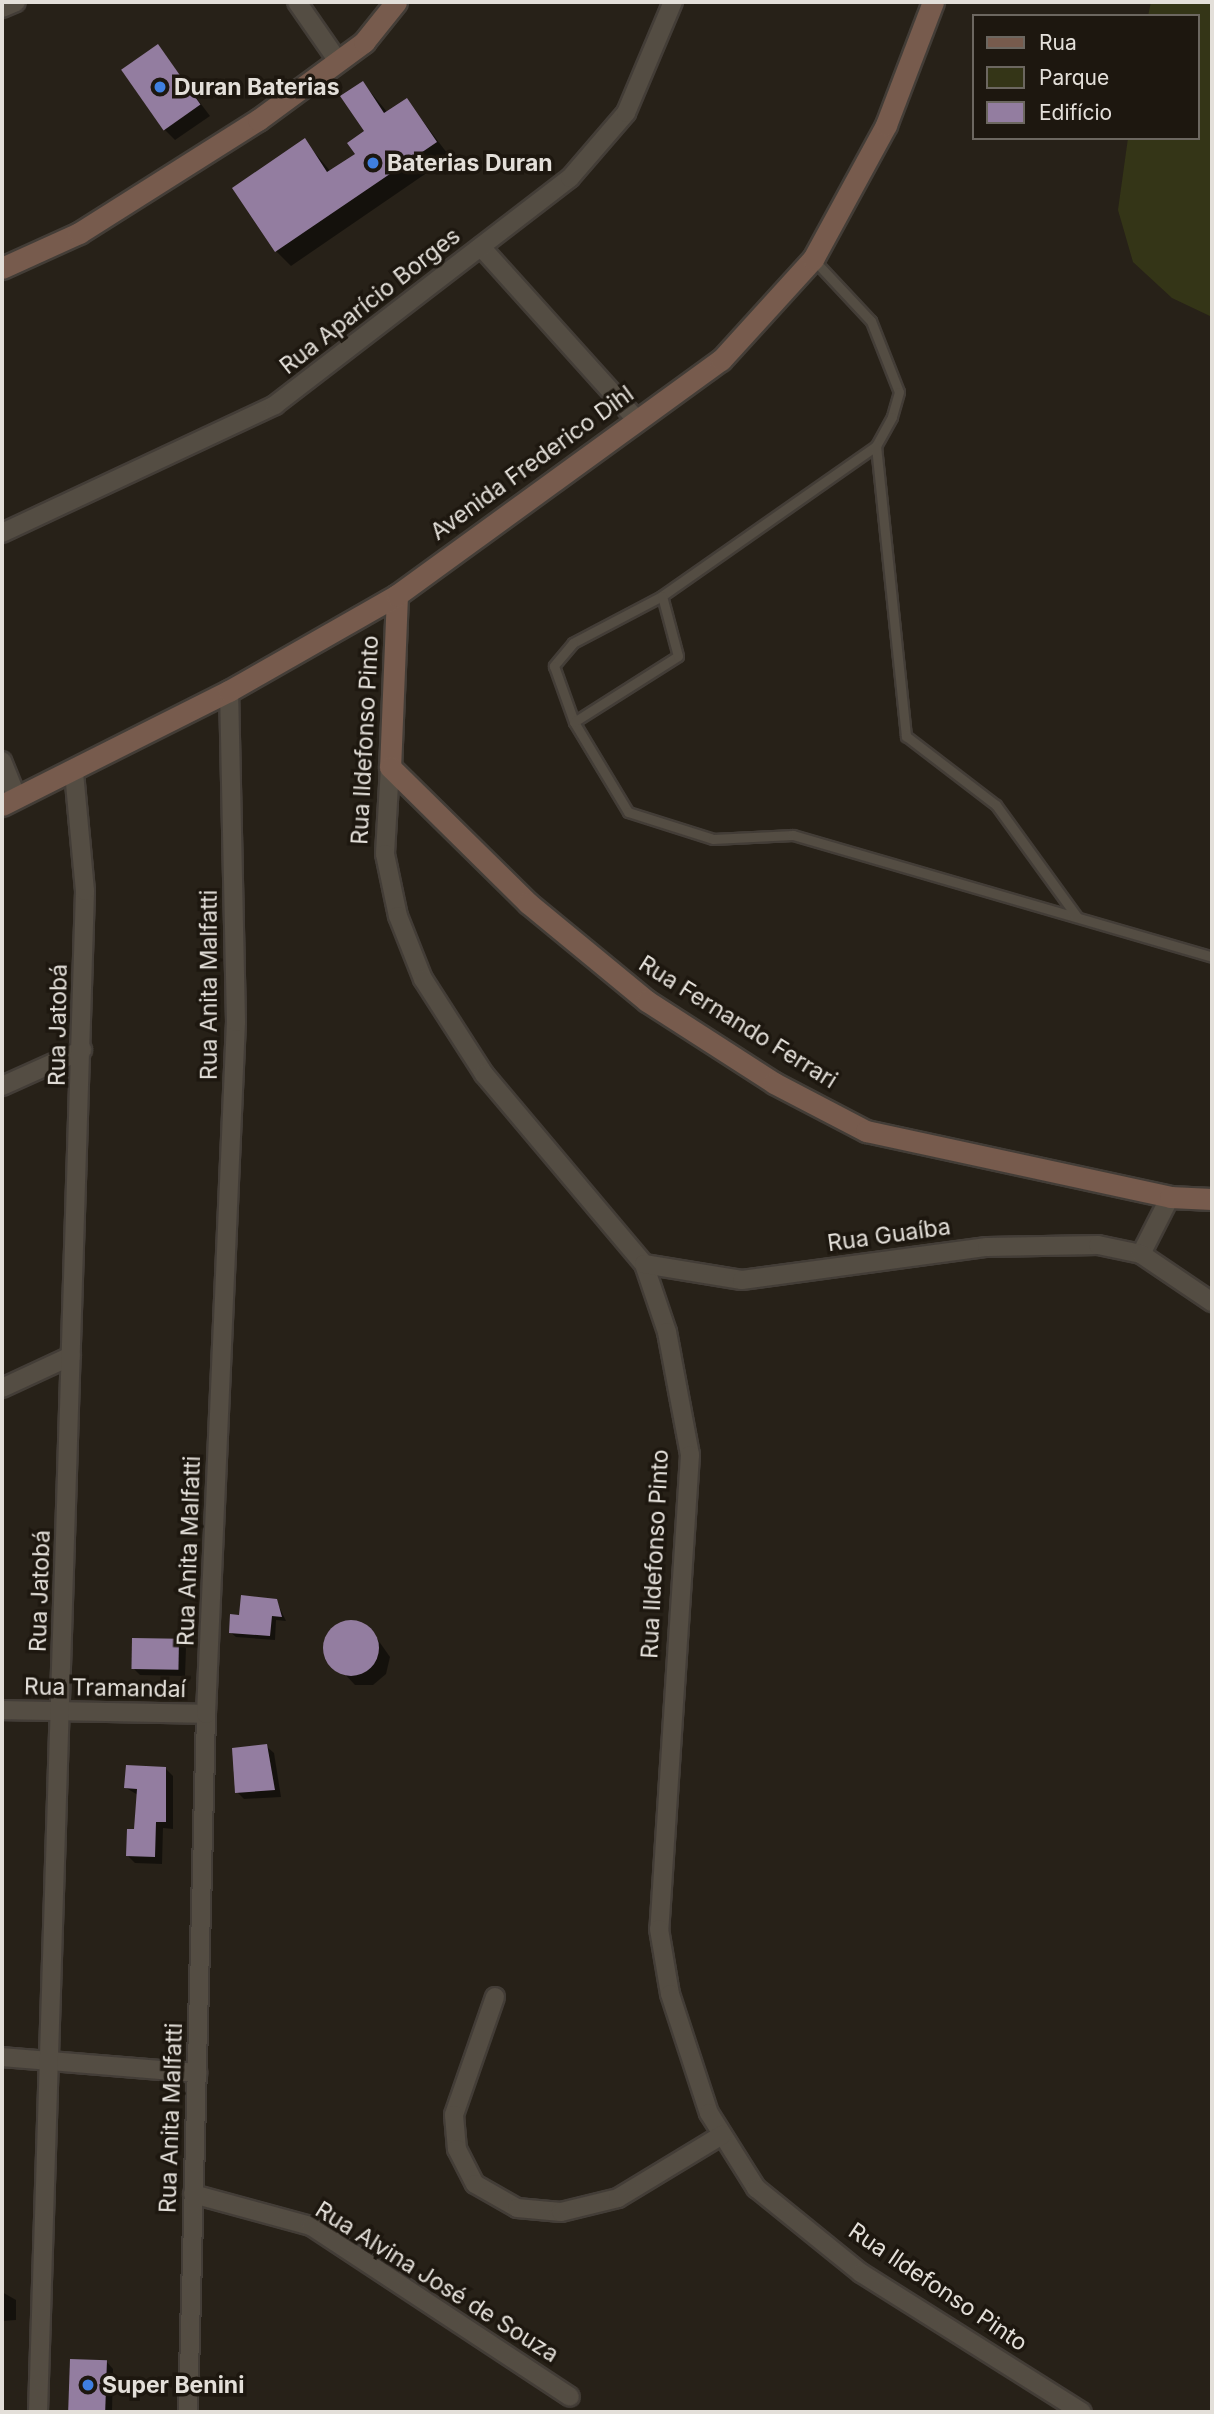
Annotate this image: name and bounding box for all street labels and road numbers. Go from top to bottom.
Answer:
street label: Rua Aparício Borges [274,222,466,380]
street label: Avenida Frederico Dihl [425,380,639,546]
street label: Rua Ildefonso Pinto [346,635,384,845]
street label: Rua Anita Malfatti [195,890,223,1080]
street label: Rua Fernando Ferrari [634,950,842,1094]
street label: Rua Jatobá [43,964,73,1086]
street label: Rua Guaíba [826,1213,952,1257]
street label: Rua Ildefonso Pinto [636,1449,674,1659]
street label: Rua Anita Malfatti [172,1455,206,1647]
street label: Rua Jatobá [24,1529,56,1653]
street label: Rua Tramandaí [24,1673,186,1703]
street label: Rua Anita Malfatti [154,2022,188,2214]
street label: Rua Alvina José de Souza [310,2196,564,2368]
street label: Rua Ildefonso Pinto [843,2217,1033,2357]

